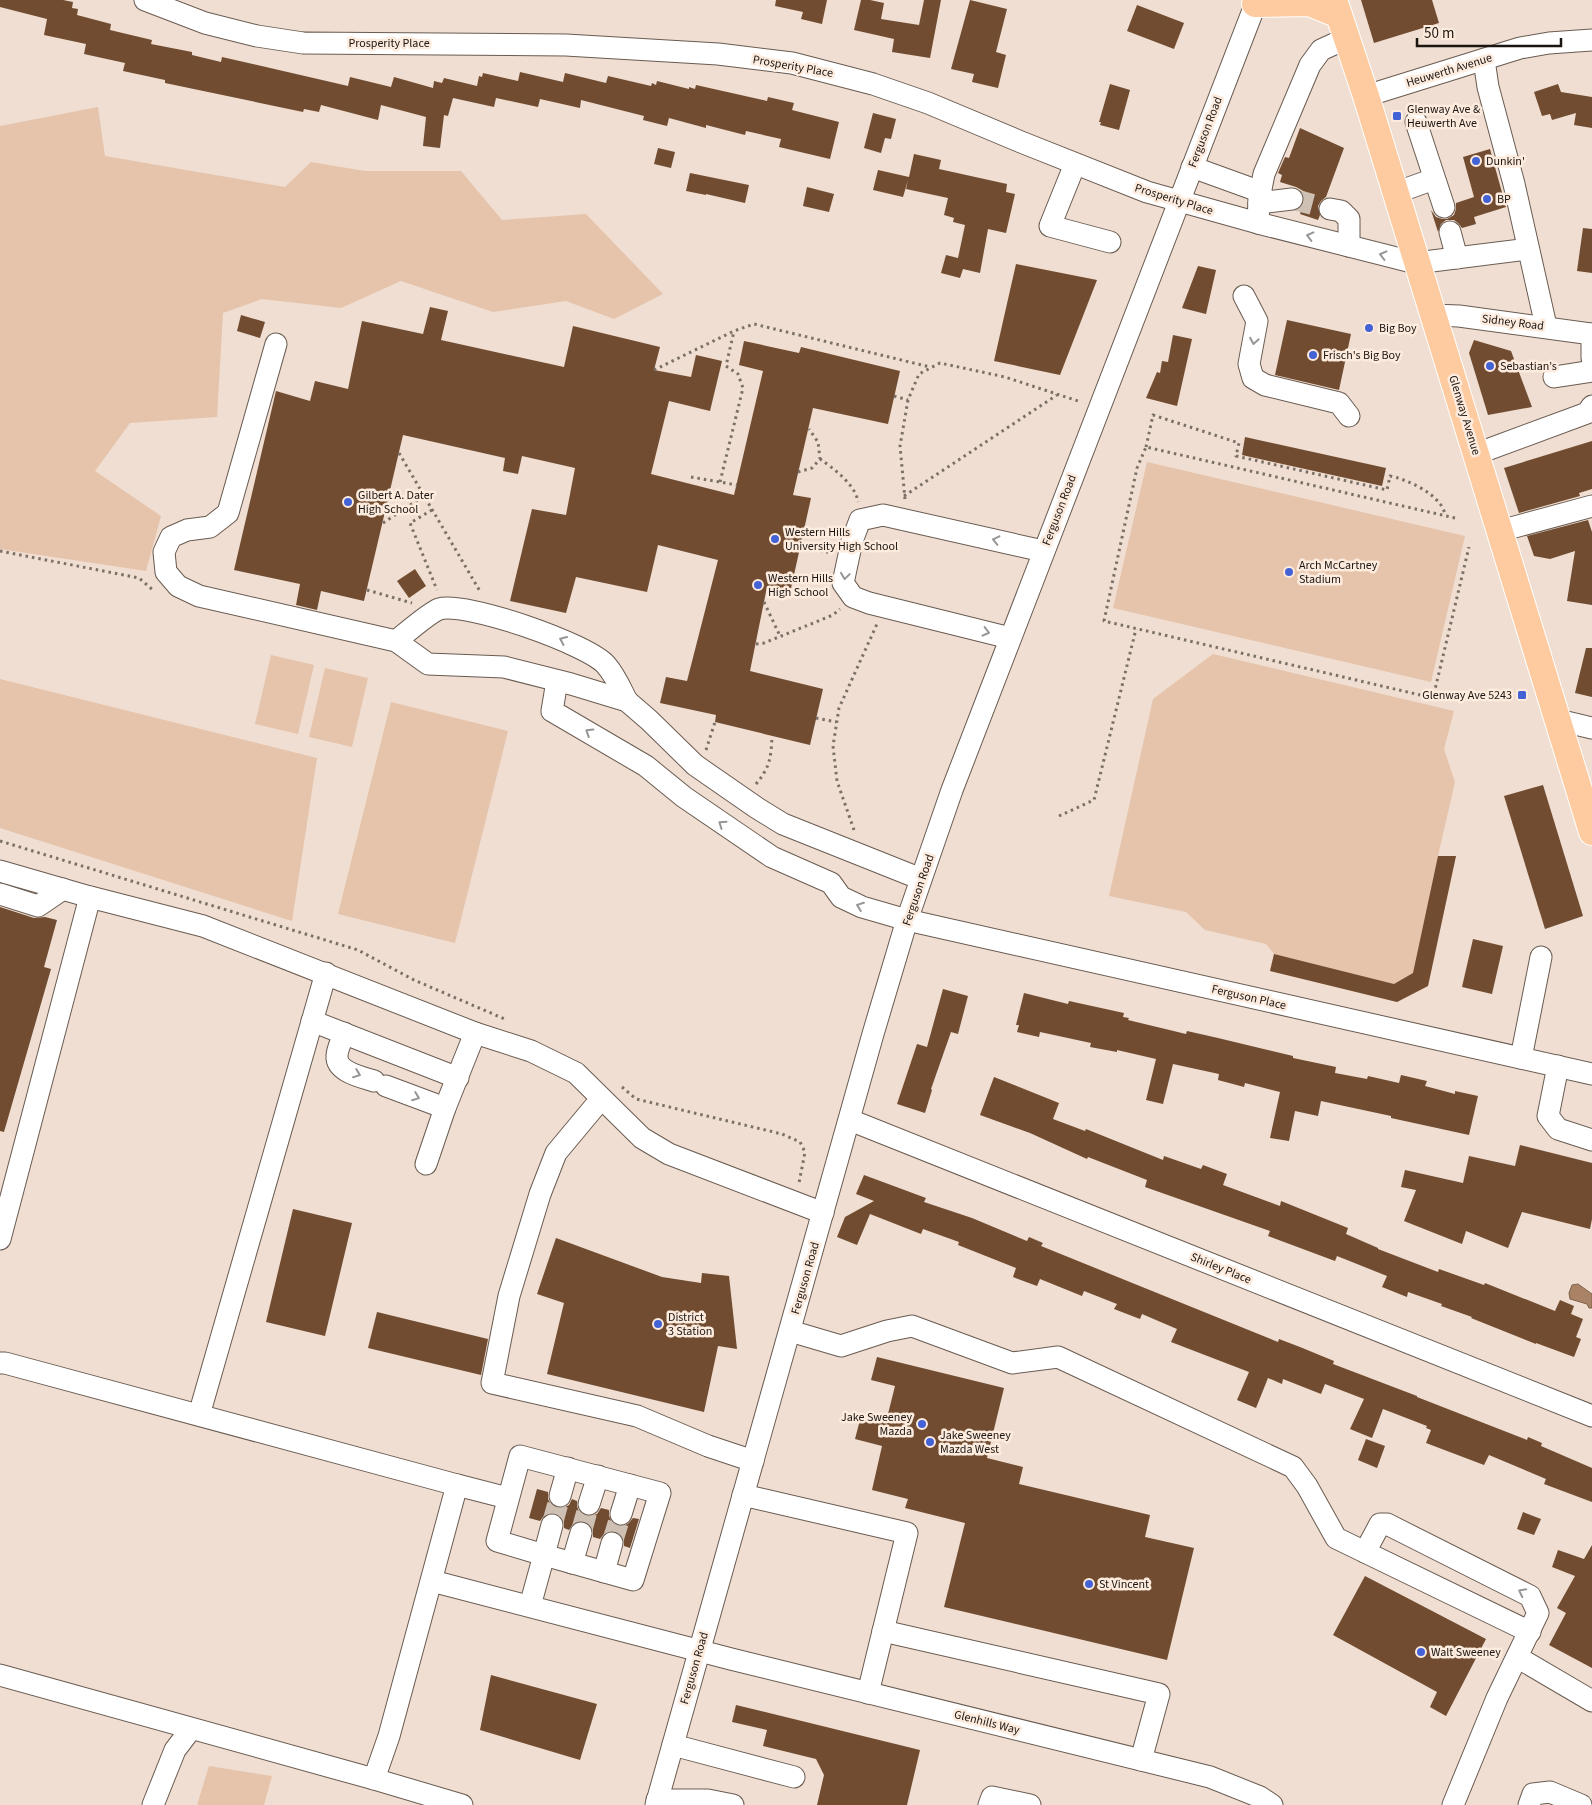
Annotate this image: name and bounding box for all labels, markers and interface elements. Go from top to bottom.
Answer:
scale bar [1417,15,1561,47]
text: 50 m [1424,23,1454,44]
street label: Prosperity Place [348,35,430,52]
street label: Heuwerth Avenue [1404,49,1494,92]
street label: Prosperity Place [751,51,834,82]
street label: Ferguson Road [1184,94,1227,170]
place label: Glenway Ave & Heuwerth Ave [1407,101,1481,132]
marker: Glenway Ave & Heuwerth Ave [1391,110,1403,122]
place label: Dunkin' [1486,153,1525,170]
marker: Dunkin' [1470,155,1482,167]
street label: Prosperity Place [1133,179,1215,219]
place label: BP [1497,191,1511,208]
marker: BP [1481,193,1493,205]
one-way arrow [1306,231,1315,242]
one-way arrow [1379,250,1387,260]
street label: Sidney Road [1481,310,1545,335]
place label: Big Boy [1379,320,1417,337]
marker: Big Boy [1363,322,1375,334]
one-way arrow [1249,337,1259,346]
place label: Frisch's Big Boy [1323,347,1401,364]
marker: Frisch's Big Boy [1307,349,1319,361]
place label: Sebastian’s [1500,358,1557,375]
marker: Sebastian’s [1484,360,1496,372]
street label: Glenway Avenue [1444,373,1485,457]
street label: Ferguson Road [1038,472,1081,548]
place label: Gilbert A. Dater High School [358,487,435,518]
marker: Gilbert A. Dater High School [342,496,354,508]
place label: Western Hills University High School [785,524,898,555]
marker: Western Hills University High School [769,533,781,545]
one-way arrow [991,535,1000,546]
place label: Arch McCartney Stadium [1299,557,1378,588]
marker: Arch McCartney Stadium [1283,566,1295,578]
place label: Western Hills High School [768,570,833,601]
one-way arrow [840,572,851,580]
marker: Western Hills High School [752,579,764,591]
one-way arrow [982,626,991,637]
one-way arrow [559,636,568,647]
place label: Glenway Ave 5243 [1422,687,1512,704]
marker: Glenway Ave 5243 [1516,689,1528,701]
one-way arrow [585,729,594,739]
one-way arrow [719,821,728,830]
street label: Ferguson Road [898,852,939,928]
one-way arrow [857,901,865,911]
street label: Ferguson Place [1210,981,1288,1014]
one-way arrow [352,1068,360,1078]
one-way arrow [411,1091,419,1101]
street label: Ferguson Road [787,1240,824,1316]
street label: Shirley Place [1188,1249,1254,1288]
place label: District 3 Station [668,1309,712,1340]
marker: District 3 Station [652,1318,664,1330]
place label: Jake Sweeney Mazda [841,1409,912,1440]
marker: Jake Sweeney Mazda [916,1418,928,1430]
place label: Jake Sweeney Mazda West [940,1427,1011,1458]
marker: Jake Sweeney Mazda West [924,1436,936,1448]
place label: St Vincent [1099,1576,1149,1593]
marker: St Vincent [1083,1578,1095,1590]
one-way arrow [1518,1588,1527,1598]
street label: Ferguson Road [676,1630,713,1706]
place label: Walt Sweeney [1431,1644,1501,1661]
marker: Walt Sweeney [1415,1646,1427,1658]
street label: Glenhills Way [952,1706,1022,1739]

